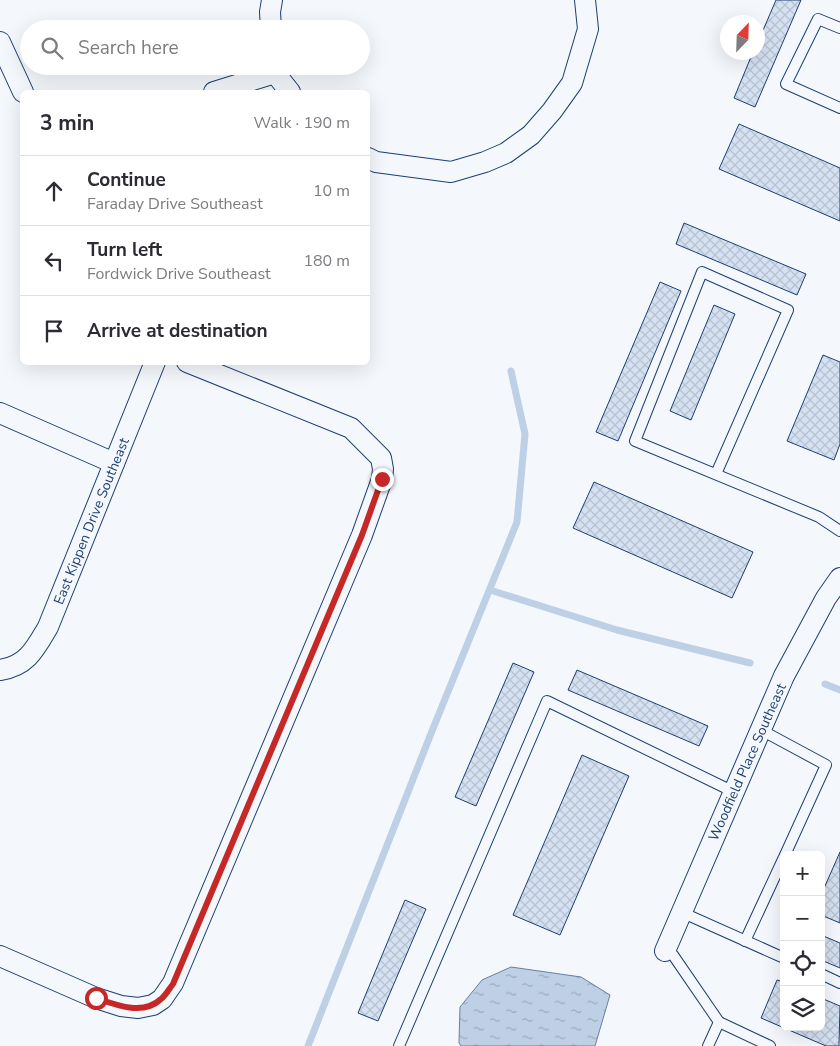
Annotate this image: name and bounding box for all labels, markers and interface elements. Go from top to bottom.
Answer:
north arrow [720,15,765,60]
search box [20,20,370,75]
icon: search [38,34,66,62]
text: Search here [78,35,179,61]
text: 3 min [40,109,94,137]
text: Walk · 190 m [254,112,350,134]
text: Continue [87,167,166,193]
icon: ahead [40,177,68,205]
text: 10 m [313,180,350,202]
text: Faraday Drive Southeast [87,193,263,215]
text: Turn left [87,237,162,263]
icon: left [40,247,68,275]
text: 180 m [303,250,350,272]
text: Fordwick Drive Southeast [87,263,271,285]
icon: arrive [40,317,68,345]
text: Arrive at destination [87,318,268,344]
street label: East Kippen Drive Southeast [49,435,134,607]
route end [371,468,394,491]
street label: Woodfield Place Southeast [704,680,791,844]
map controls [780,851,825,1031]
button: + [780,851,825,896]
button: − [780,896,825,941]
button: locate [780,941,825,986]
button: layers [780,986,825,1031]
route start [85,987,108,1010]

